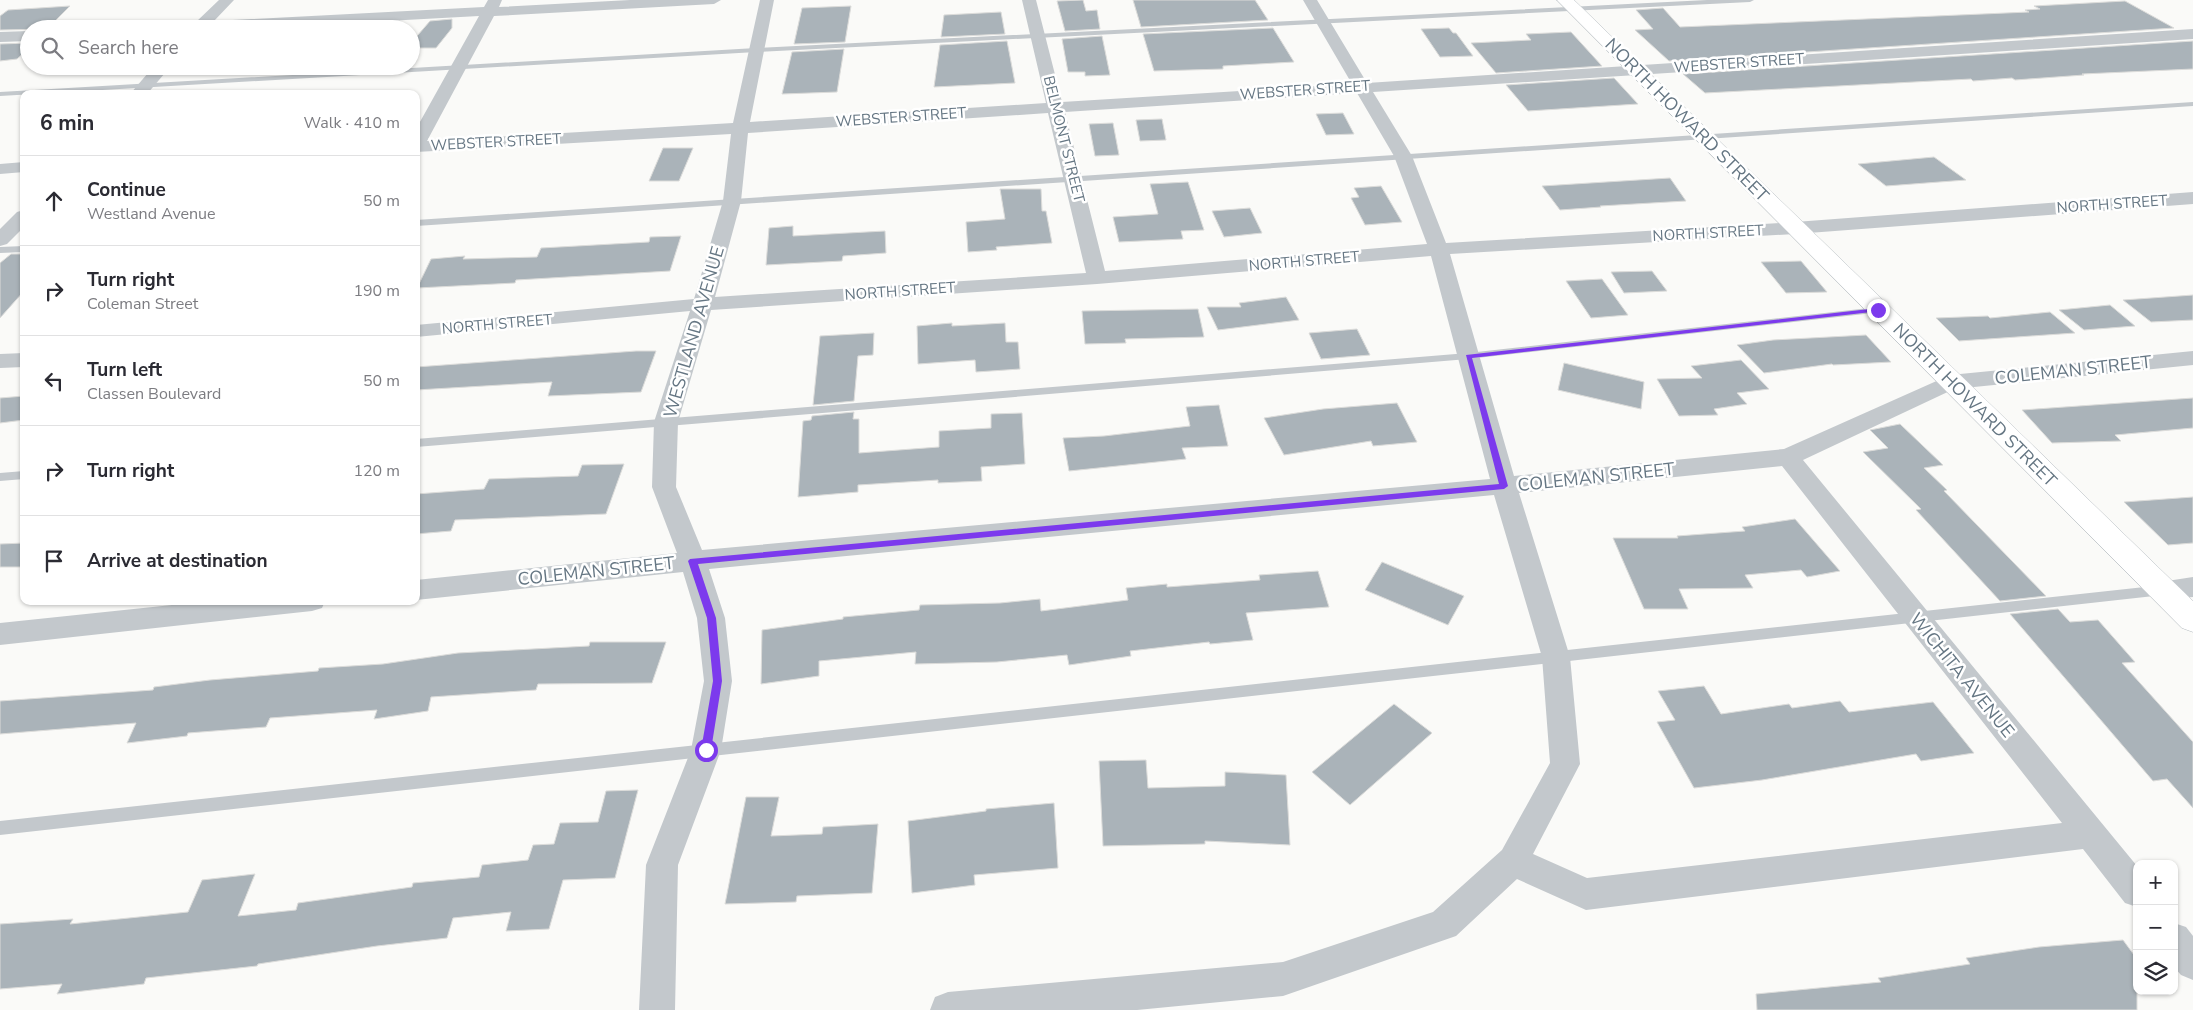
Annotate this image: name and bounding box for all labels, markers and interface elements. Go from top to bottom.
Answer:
search box [20,20,420,75]
street label: NORTH HOWARD STREET [1600,33,1774,207]
icon: search [38,34,66,62]
text: Search here [78,35,179,61]
street label: WEBSTER STREET [1673,48,1805,78]
street label: BELMONT STREET [1039,74,1089,204]
street label: WEBSTER STREET [1239,75,1371,105]
street label: WEBSTER STREET [835,102,967,132]
text: 6 min [40,109,94,137]
text: Walk · 410 m [304,112,400,134]
street label: WEBSTER STREET [430,129,562,155]
text: Continue [87,177,166,203]
icon: ahead [40,187,68,215]
text: 50 m [363,190,400,212]
street label: NORTH STREET [2056,190,2168,218]
text: Westland Avenue [87,203,216,225]
street label: NORTH STREET [1652,220,1764,246]
street label: WESTLAND AVENUE [658,243,730,421]
street label: NORTH STREET [1248,246,1360,276]
text: Turn right [87,267,174,293]
icon: right [40,277,68,305]
street label: NORTH STREET [844,277,956,305]
text: 190 m [353,280,400,302]
text: Coleman Street [87,293,198,315]
route end [1867,299,1890,322]
street label: NORTH STREET [441,309,553,339]
street label: NORTH HOWARD STREET [1888,318,2062,492]
street label: COLEMAN STREET [1993,350,2153,390]
text: Turn left [87,357,162,383]
icon: left [40,367,68,395]
text: 50 m [363,370,400,392]
text: Classen Boulevard [87,383,221,405]
icon: right [40,457,68,485]
street label: COLEMAN STREET [1516,457,1676,497]
text: Turn right [87,458,174,484]
text: 120 m [353,460,400,482]
icon: arrive [40,547,68,575]
text: Arrive at destination [87,548,268,574]
street label: COLEMAN STREET [516,551,676,591]
street label: WICHITA AVENUE [1904,608,2020,742]
route start [695,739,718,762]
map controls [2133,860,2178,995]
button: + [2133,860,2178,905]
button: − [2133,905,2178,950]
button: layers [2133,950,2178,995]

